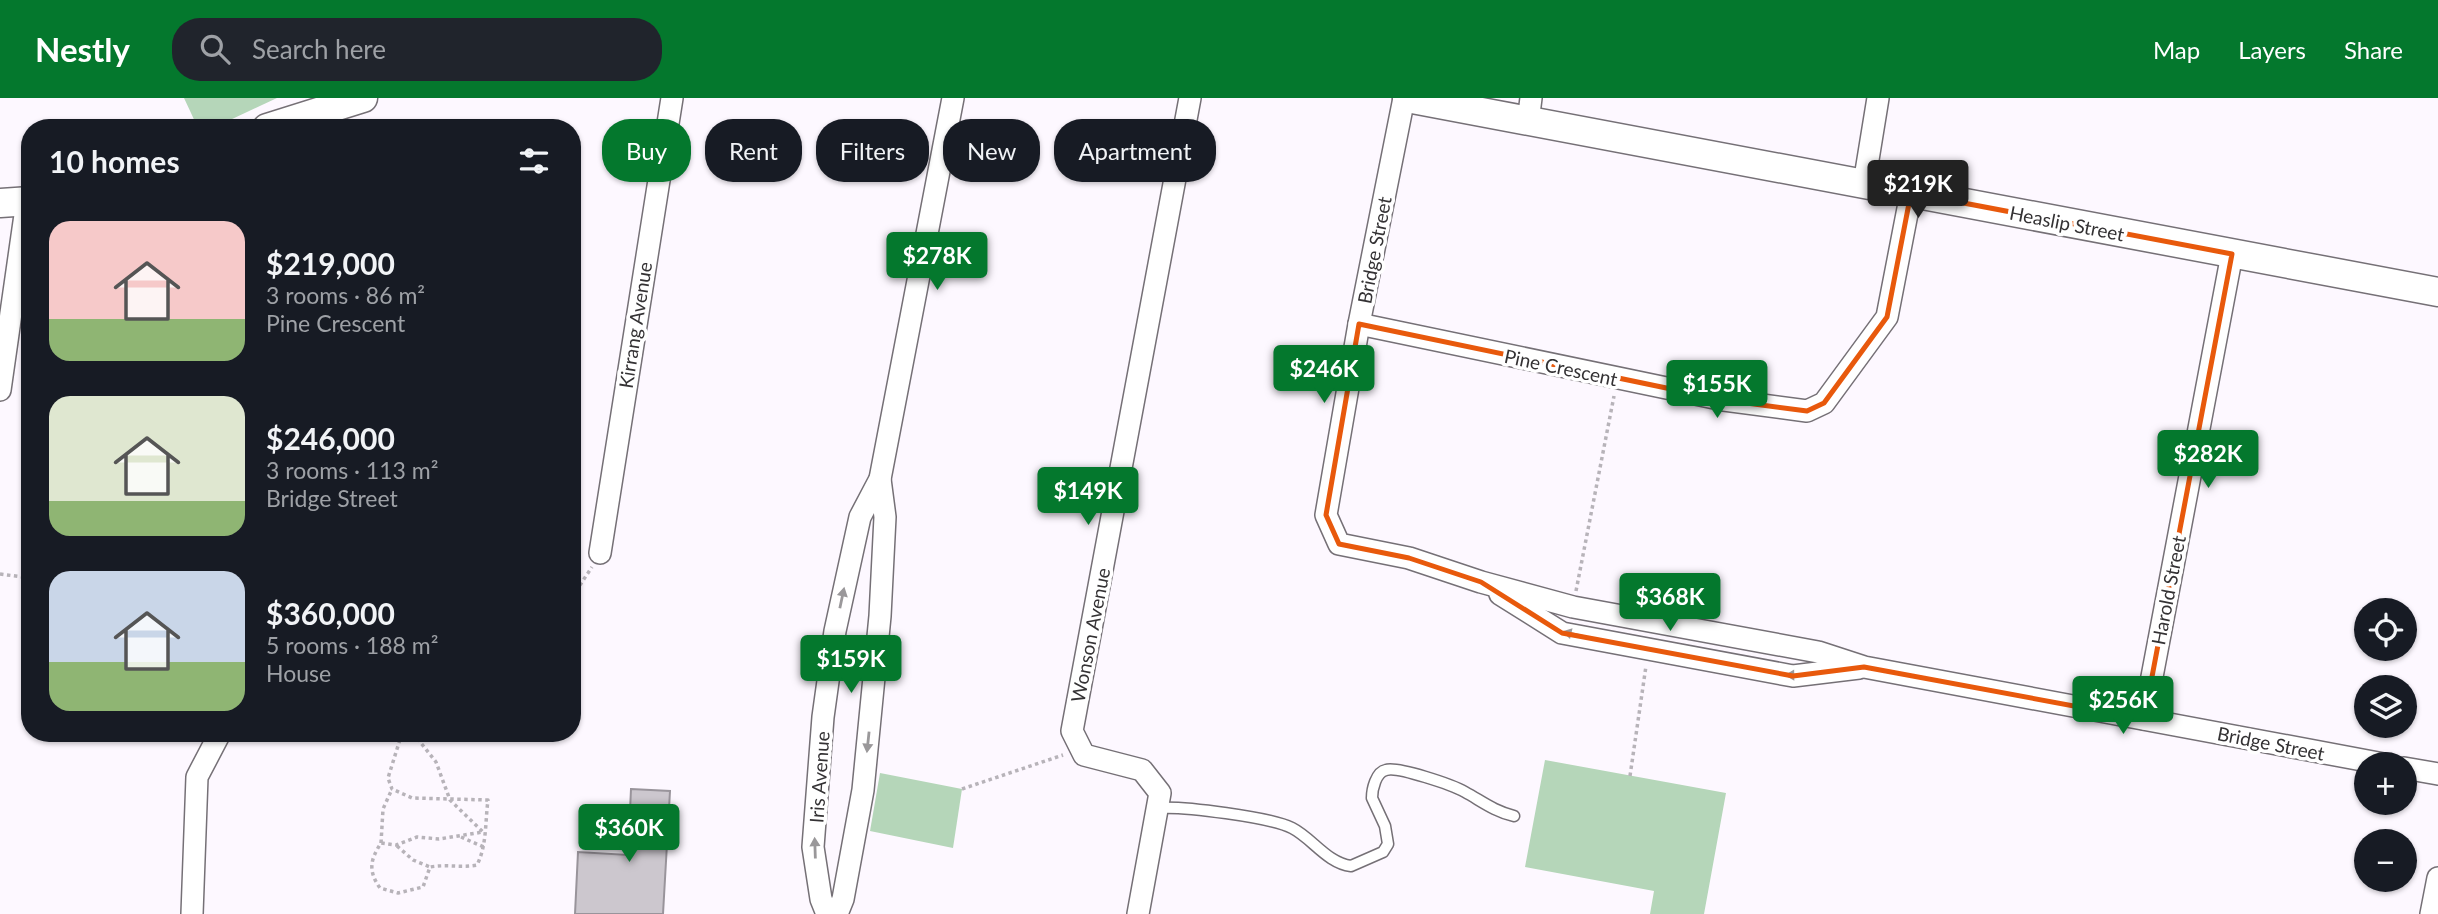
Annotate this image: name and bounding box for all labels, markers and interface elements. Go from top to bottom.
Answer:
search box [172,18,662,81]
text: Nestly [35,29,130,69]
icon: search [196,30,234,68]
text: Search here [252,33,386,65]
text: Map [2153,35,2200,64]
text: Layers [2238,35,2306,64]
text: Share [2344,35,2403,64]
chip: Buy [602,119,691,182]
chip: Rent [705,119,802,182]
chip: Filters [816,119,929,182]
chip: New [943,119,1040,182]
chip: Apartment [1054,119,1216,182]
icon: filters [515,142,553,180]
text: 10 homes [49,143,180,179]
pin: $219K [1869,160,1967,220]
text: $219K [1883,169,1953,197]
street label: Bridge Street [1352,194,1396,306]
street label: Heaslip Street [2008,201,2127,245]
pin: $278K [888,232,986,292]
text: $278K [902,241,972,269]
text: $219,000 [266,245,395,281]
icon: home [105,249,189,333]
street label: Kirrang Avenue [614,260,656,390]
text: 3 rooms · 86 m² [266,281,425,309]
text: Pine Crescent [266,309,405,337]
street label: Pine Crescent [1502,344,1620,390]
pin: $246K [1275,345,1373,405]
text: $246K [1289,354,1359,382]
pin: $155K [1668,360,1766,420]
text: $155K [1682,369,1752,397]
text: $246,000 [266,420,395,456]
icon: home [105,424,189,508]
pin: $282K [2159,430,2257,490]
text: $282K [2173,439,2243,467]
text: 3 rooms · 113 m² [266,456,438,484]
pin: $149K [1039,468,1137,527]
text: $149K [1053,476,1123,504]
text: Bridge Street [266,484,398,512]
street label: Harold Street [2146,533,2190,647]
street label: Wonson Avenue [1066,566,1114,704]
pin: $368K [1621,574,1719,633]
text: $368K [1635,582,1705,610]
one-way arrow [837,587,848,609]
text: $360,000 [266,595,395,631]
map controls [2354,598,2417,892]
button: locate [2354,598,2417,661]
icon: home [105,599,189,683]
one-way arrow [1561,629,1583,640]
text: 5 rooms · 188 m² [266,631,438,659]
pin: $159K [802,636,900,695]
text: $159K [816,644,886,672]
text: House [266,659,331,687]
one-way arrow [1785,669,1807,680]
button: layers [2354,675,2417,738]
pin: $256K [2074,676,2172,736]
text: $256K [2088,685,2158,713]
street label: Bridge Street [2215,721,2327,765]
street label: Iris Avenue [804,730,834,824]
one-way arrow [862,731,873,753]
button: + [2354,752,2417,815]
pin: $360K [580,804,678,864]
text: $360K [594,813,664,841]
button: − [2354,829,2417,892]
one-way arrow [809,836,820,858]

